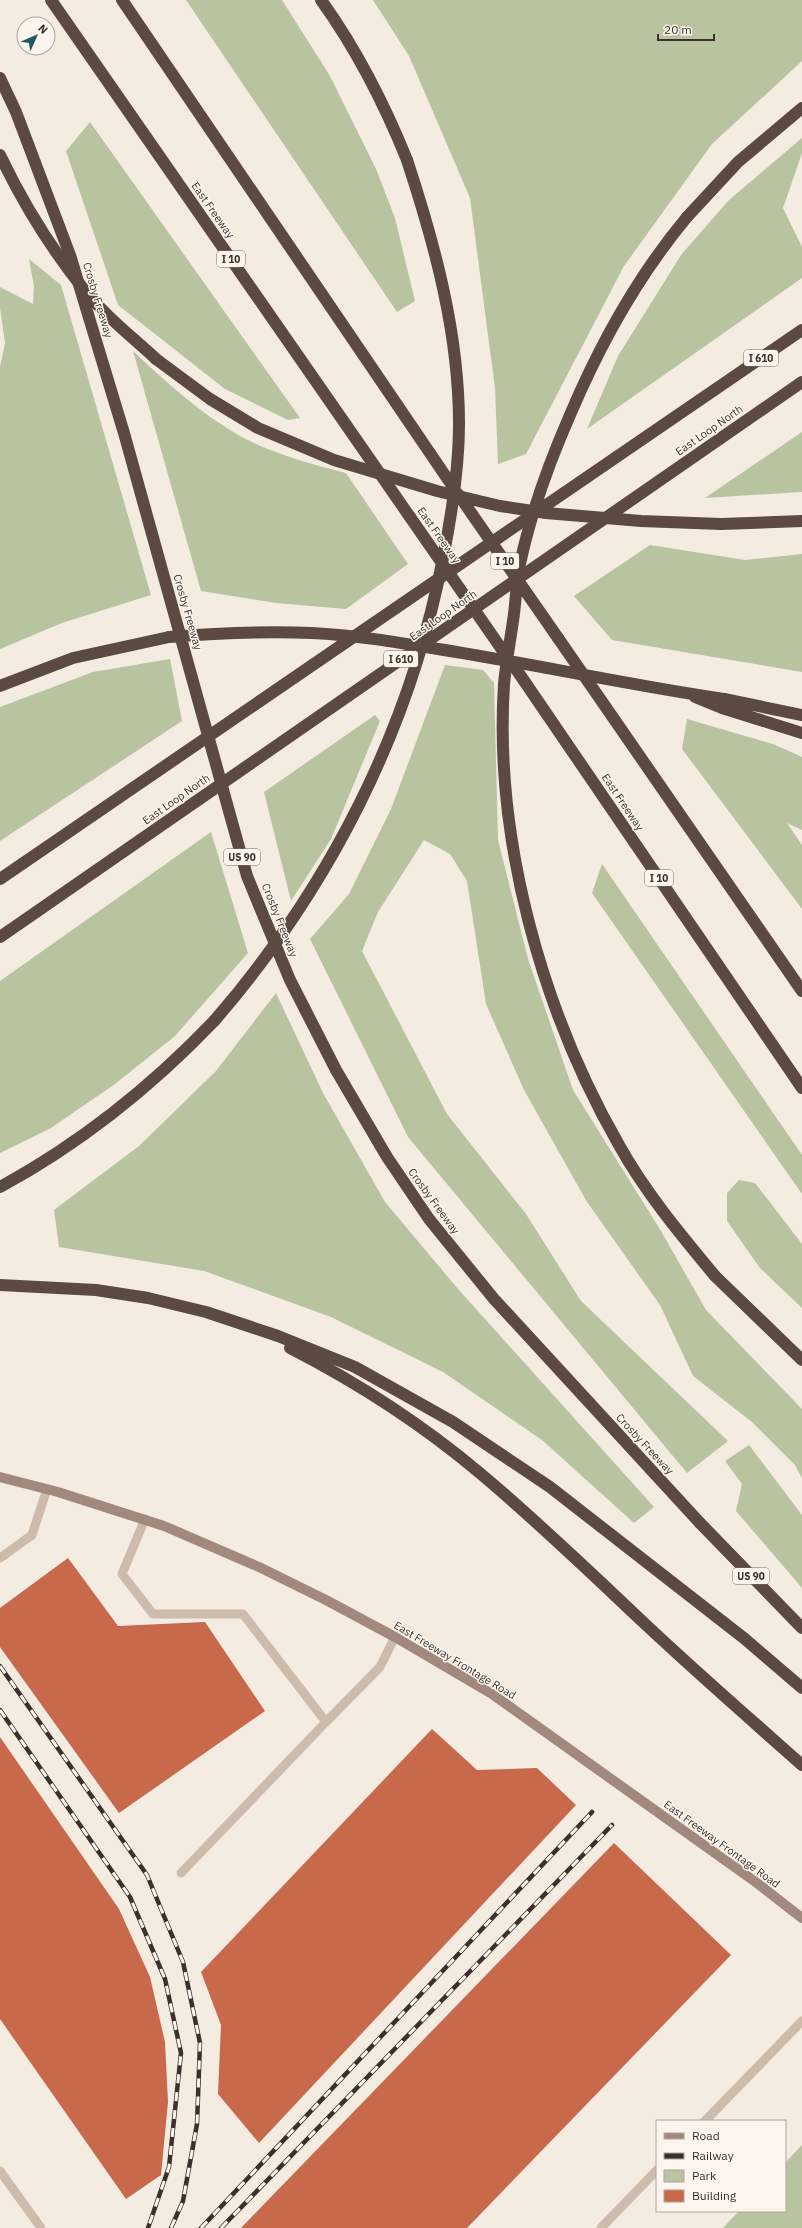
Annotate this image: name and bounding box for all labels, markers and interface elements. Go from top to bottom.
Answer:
north arrow [16,16,56,56]
scale bar [658,16,714,42]
text: N [35,21,51,37]
text: 20 m [664,22,692,37]
street label: East Freeway [188,179,238,241]
road number: I 10 [217,251,245,267]
street label: Crosby Freeway [80,260,116,340]
road number: I 610 [744,350,778,366]
street label: East Loop North [673,402,745,458]
street label: East Freeway [414,504,464,566]
road number: I 10 [491,553,519,569]
street label: Crosby Freeway [170,572,206,652]
street label: East Loop North [407,587,479,643]
road number: I 610 [384,651,418,667]
street label: East Loop North [140,771,212,827]
street label: East Freeway [599,771,647,834]
road number: US 90 [224,849,260,865]
road number: I 10 [645,870,673,886]
street label: Crosby Freeway [259,881,301,959]
street label: Crosby Freeway [405,1165,463,1237]
street label: Crosby Freeway [613,1411,677,1478]
road number: US 90 [733,1568,769,1584]
street label: East Freeway Frontage Road [391,1618,519,1702]
street label: East Freeway Frontage Road [661,1797,783,1891]
legend [656,2120,786,2212]
text: Road [692,2128,720,2143]
text: Railway [692,2148,734,2163]
text: Park [692,2168,717,2183]
text: Building [692,2188,737,2203]

